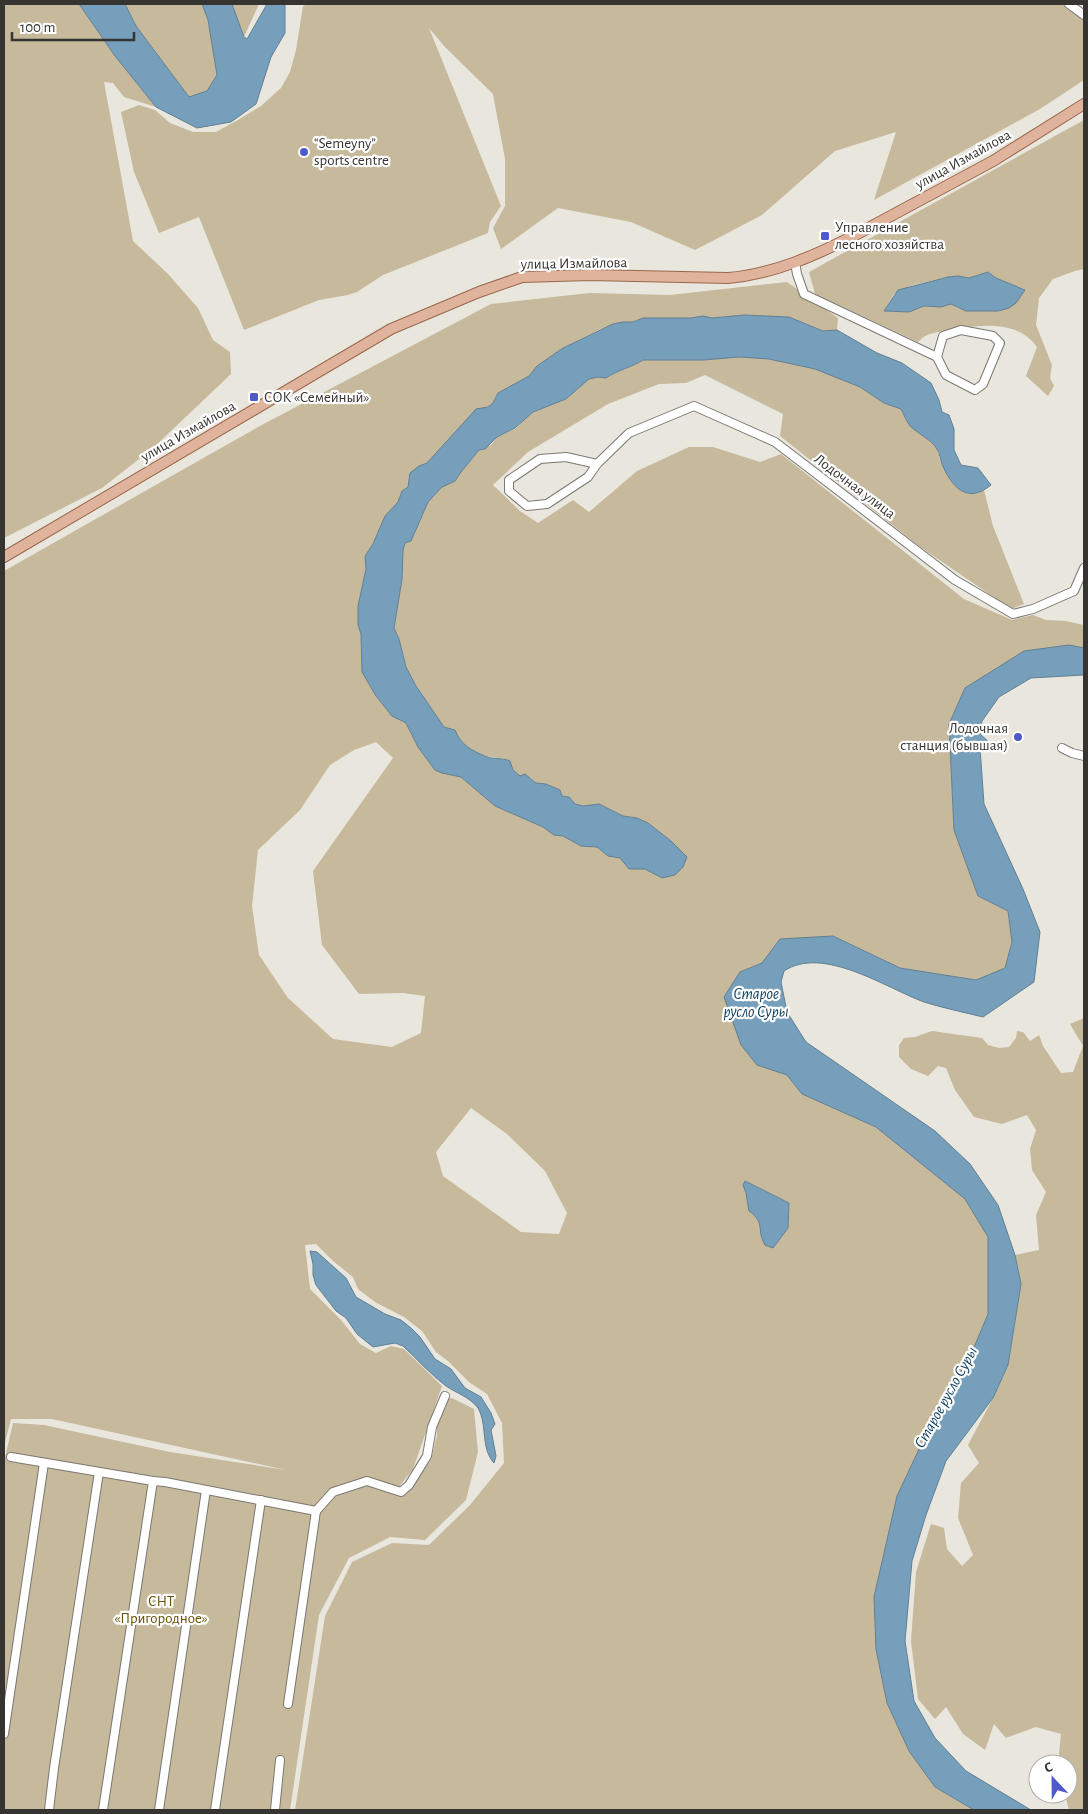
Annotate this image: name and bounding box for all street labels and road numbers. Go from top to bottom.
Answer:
street label: улица Измайлова [912,127,1014,192]
street label: улица Измайлова [520,255,628,272]
street label: улица Измайлова [138,398,238,465]
street label: Лодочная улица [811,451,898,522]

